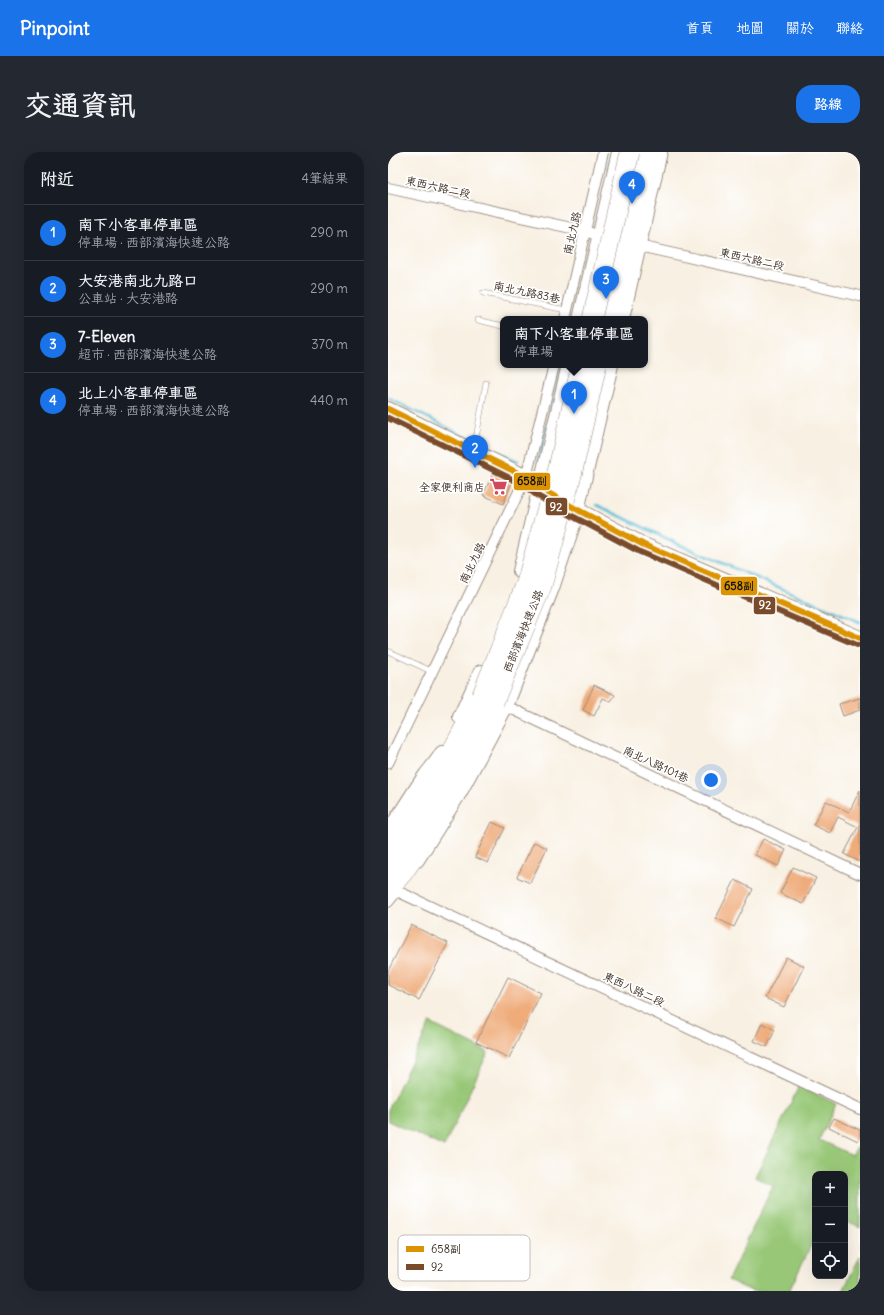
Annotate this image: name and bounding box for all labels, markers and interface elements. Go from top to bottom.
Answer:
text: Pinpoint [20,16,90,40]
text: 首頁 [686,19,714,37]
text: 地圖 [736,19,764,37]
text: 關於 [786,19,814,37]
text: 聯絡 [836,19,864,37]
button: 路線 [796,85,860,123]
text: 交通資訊 [24,87,136,123]
text: 附近 [40,168,74,190]
text: 4筆結果 [301,170,348,187]
pin: 4 [619,171,645,204]
street label: 東西六路二段 [404,173,472,201]
street label: 南北九路 [560,210,584,256]
text: 南下小客車停車區 [78,215,198,234]
text: 1 [50,224,56,241]
text: 290 m [310,224,348,241]
text: 停車場 · 西部濱海快速公路 [78,234,230,251]
street label: 東西六路二段 [718,245,786,273]
pin: 3 [593,266,619,299]
text: 大安港南北九路口 [78,271,198,290]
street label: 南北九路83巷 [492,278,562,306]
text: 2 [49,280,57,297]
text: 290 m [310,280,348,297]
text: 公車站 · 大安港路 [78,290,178,307]
popup [500,316,648,368]
text: 南下小客車停車區 [514,324,634,343]
text: 7-Eleven [78,327,136,346]
text: 3 [49,336,57,353]
text: 370 m [311,336,348,353]
text: 停車場 [514,343,553,360]
text: 超市 · 西部濱海快速公路 [78,346,217,363]
pin: 1 [561,381,587,414]
text: 北上小客車停車區 [78,383,198,402]
text: 4 [49,392,57,409]
text: 440 m [310,392,348,409]
text: 停車場 · 西部濱海快速公路 [78,402,230,419]
pin: 2 [462,435,488,468]
line badge: 658副 [513,472,551,491]
text: 658副 [517,474,547,488]
supermarket icon: 全家便利商店 [488,477,508,497]
place label: 全家便利商店 [419,480,485,494]
line badge: 92 [545,497,568,516]
text: 92 [550,500,562,514]
street label: 南北九路 [456,540,488,586]
line badge: 658副 [720,576,758,596]
text: 658副 [724,579,754,593]
street label: 西部濱海快速公路 [500,588,546,674]
line badge: 92 [753,596,776,615]
text: 92 [759,598,771,612]
street label: 南北八路101巷 [621,743,691,785]
your location [701,770,721,790]
street label: 東西八路二段 [601,969,667,1009]
map controls [812,1171,848,1279]
button: + [812,1171,848,1207]
button: − [812,1207,848,1243]
legend [398,1235,530,1281]
text: 658副 [431,1242,461,1256]
button: locate [812,1243,848,1279]
text: 92 [431,1260,443,1274]

